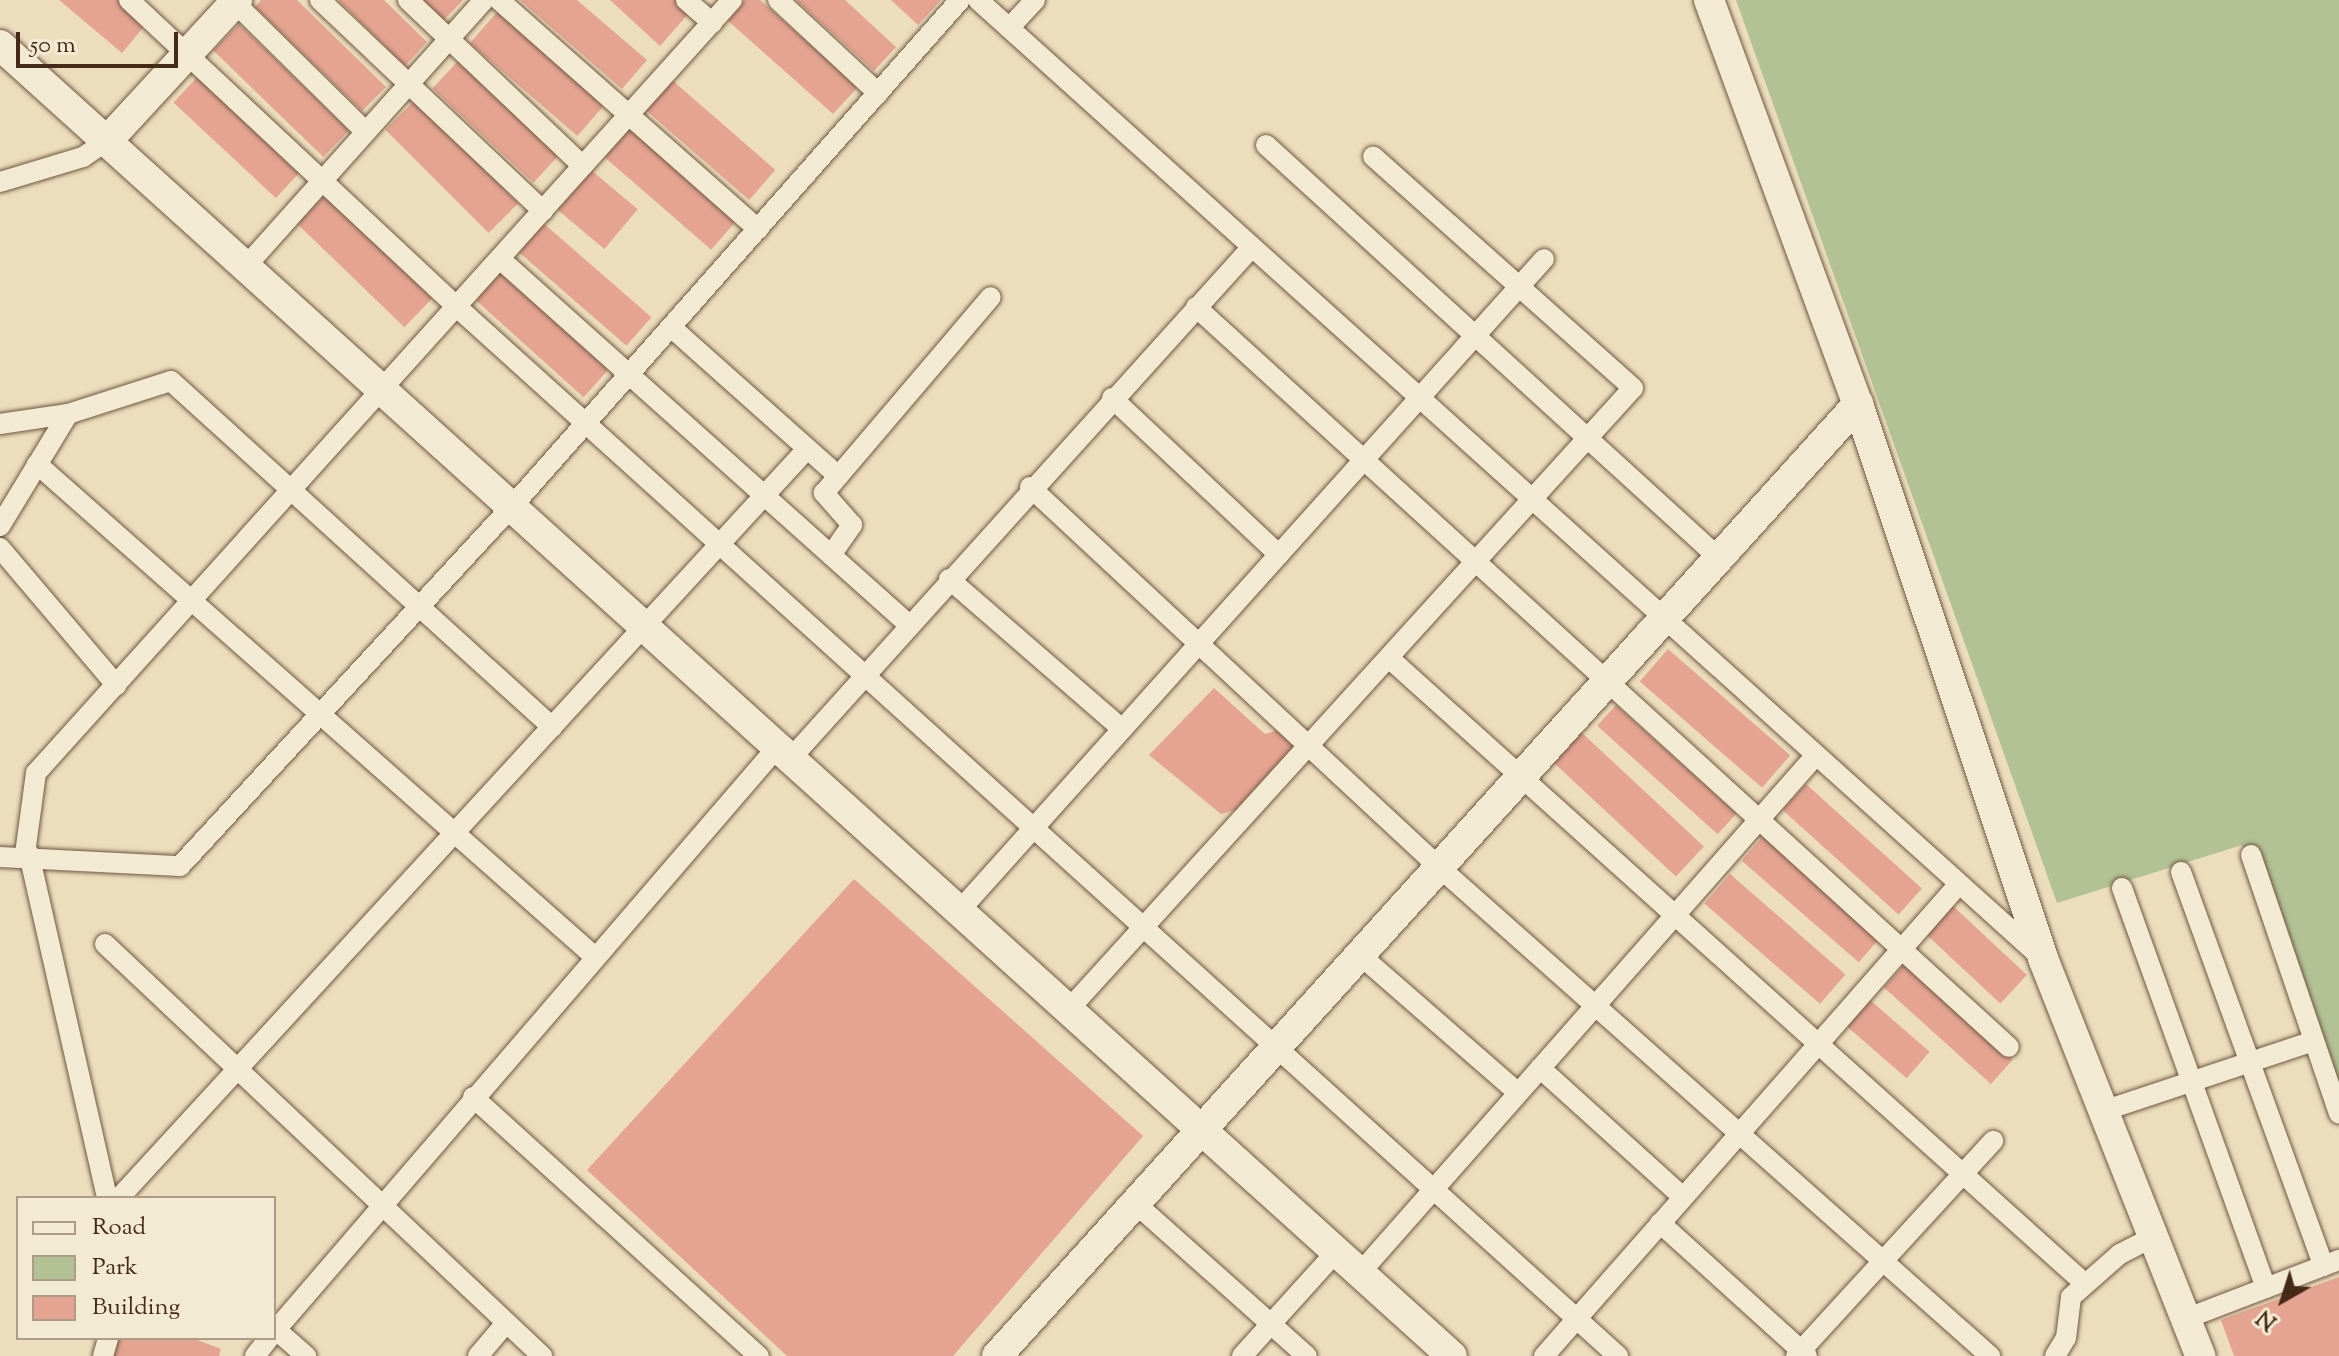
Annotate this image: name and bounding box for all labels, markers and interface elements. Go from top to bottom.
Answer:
scale bar [20,16,182,66]
text: 50 m [30,29,76,63]
legend [16,1196,276,1340]
text: Road [92,1211,146,1245]
text: Park [92,1251,138,1285]
north arrow [2243,1260,2323,1340]
text: Building [92,1291,180,1325]
text: N [2251,1301,2285,1337]

